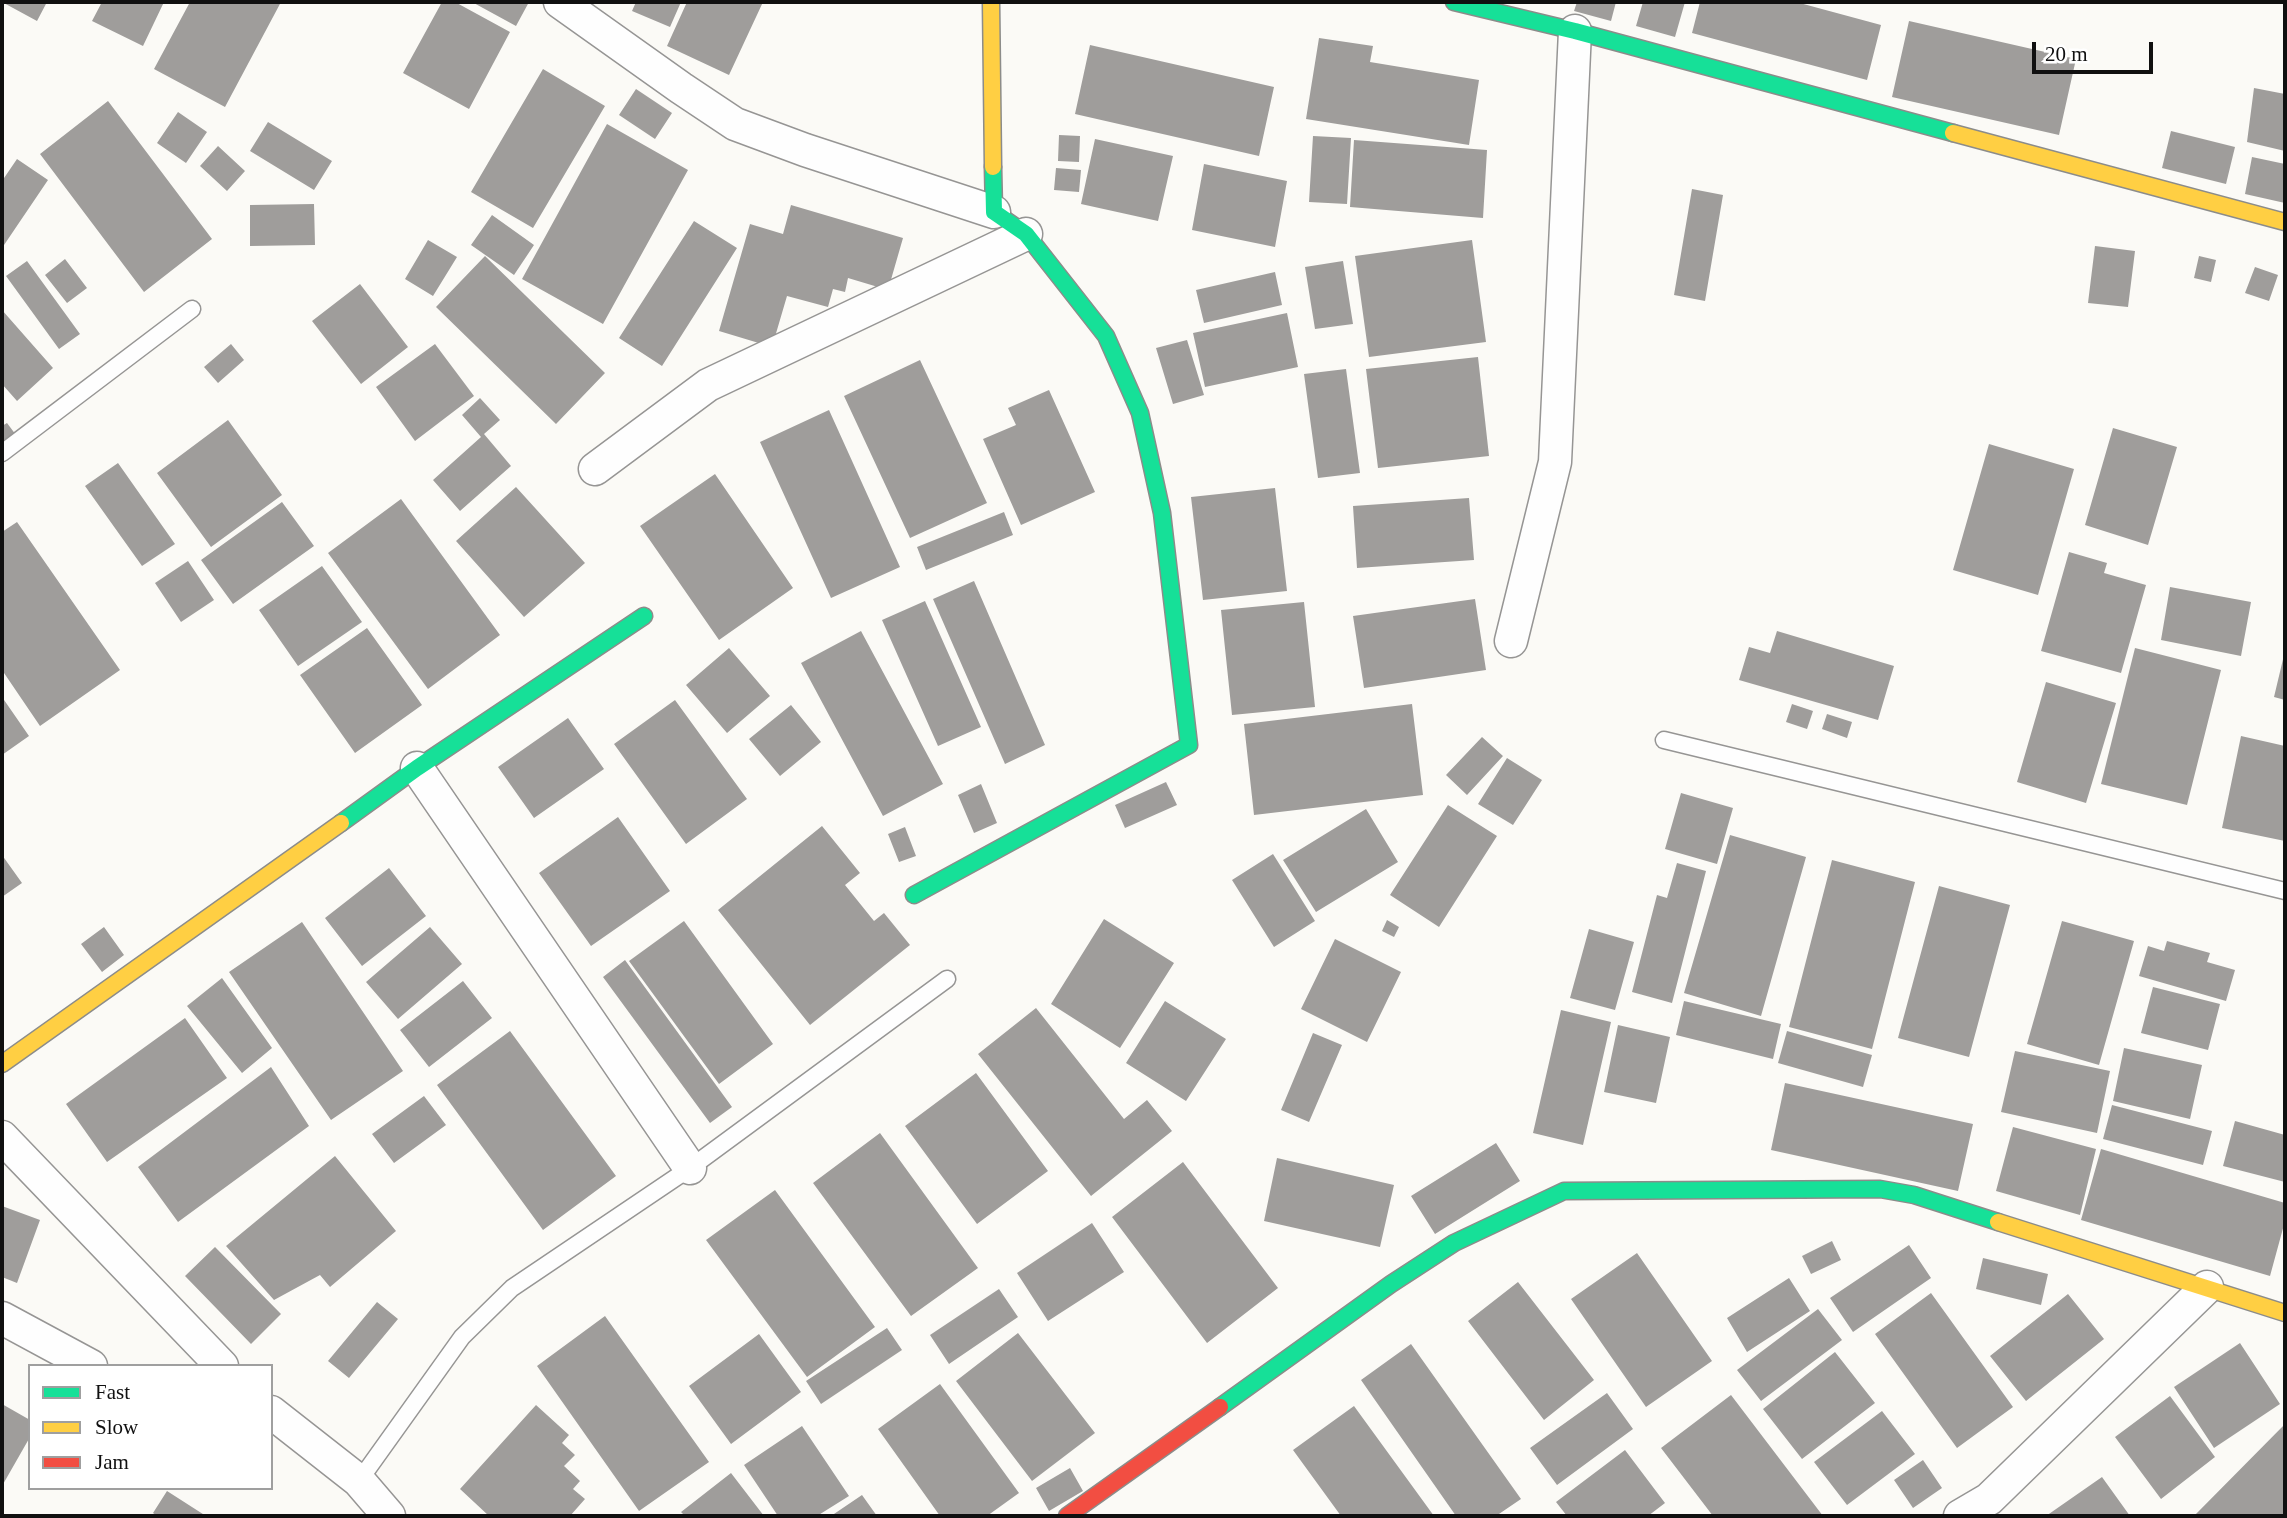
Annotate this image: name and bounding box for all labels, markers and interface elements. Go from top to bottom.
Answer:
scale bar [2035,28,2156,72]
text: 20 m [2045,42,2088,66]
legend [28,1364,273,1490]
text: Fast [95,1380,130,1404]
text: Slow [95,1415,138,1439]
text: Jam [95,1450,129,1474]

